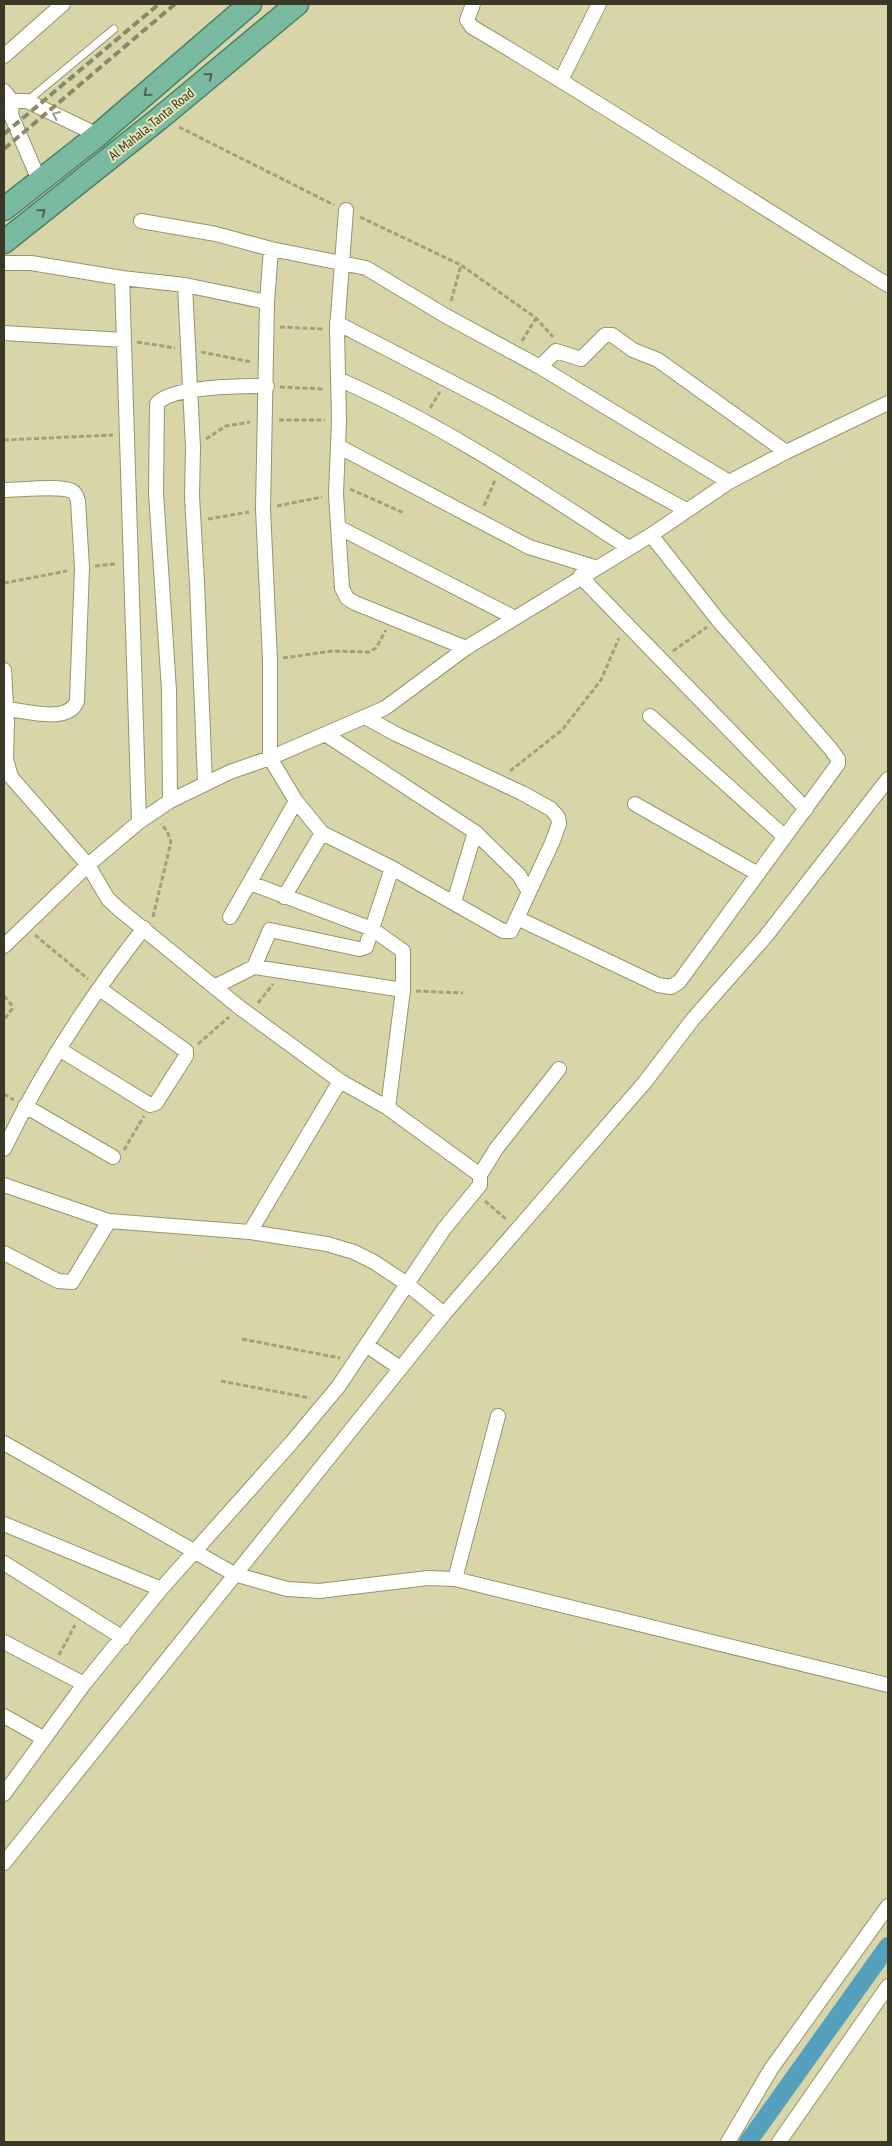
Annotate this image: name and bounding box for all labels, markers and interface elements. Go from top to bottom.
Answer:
one-way arrow [203,74,212,82]
street label: Al Mahala, Tanta Road [104,84,198,164]
one-way arrow [144,87,153,96]
one-way arrow [52,111,61,121]
one-way arrow [36,209,45,217]

